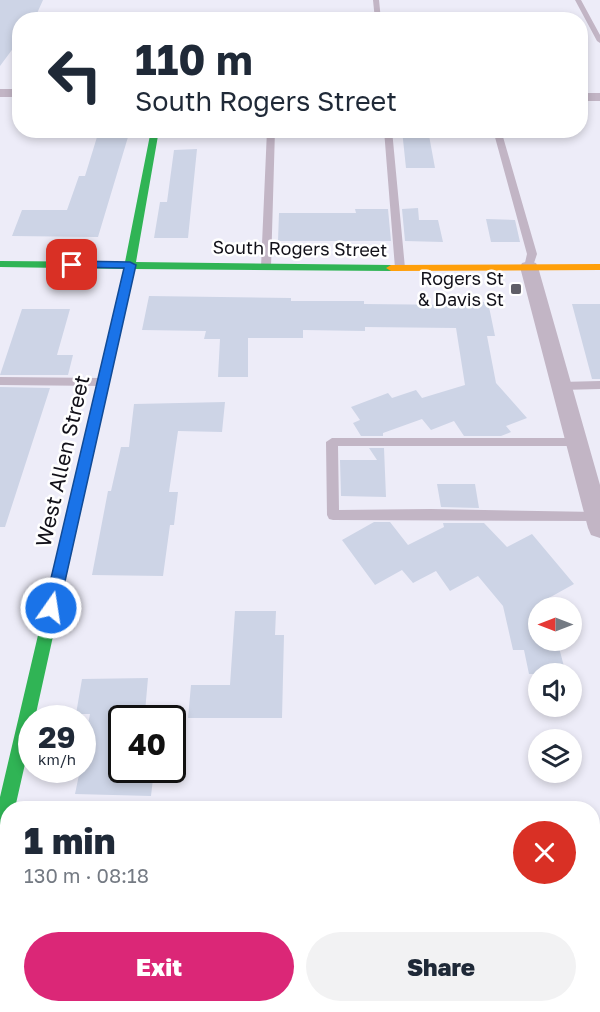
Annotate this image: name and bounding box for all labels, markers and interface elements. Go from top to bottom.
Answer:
text: 110 m [135,34,253,84]
icon: left [36,36,114,114]
text: South Rogers Street [135,85,397,117]
street label: South Rogers Street [212,235,388,261]
pin [46,239,97,290]
icon: arrive [55,248,88,281]
place label: Rogers St & Davis St [418,267,504,310]
marker: Rogers St & Davis St [509,282,523,296]
street label: West Allen Street [30,372,94,549]
position arrow [19,576,83,640]
north arrow [528,597,582,651]
map controls [528,597,582,783]
button: sound [528,663,582,717]
speed limit sign: 40 [108,705,186,783]
text: 29 [38,719,76,755]
button: layers [528,729,582,783]
text: km/h [38,750,76,768]
text: 1 min [24,819,115,862]
button: close [513,821,576,884]
text: 130 m · 08:18 [24,863,149,887]
button: Exit [24,932,294,1001]
button: Share [306,932,576,1001]

